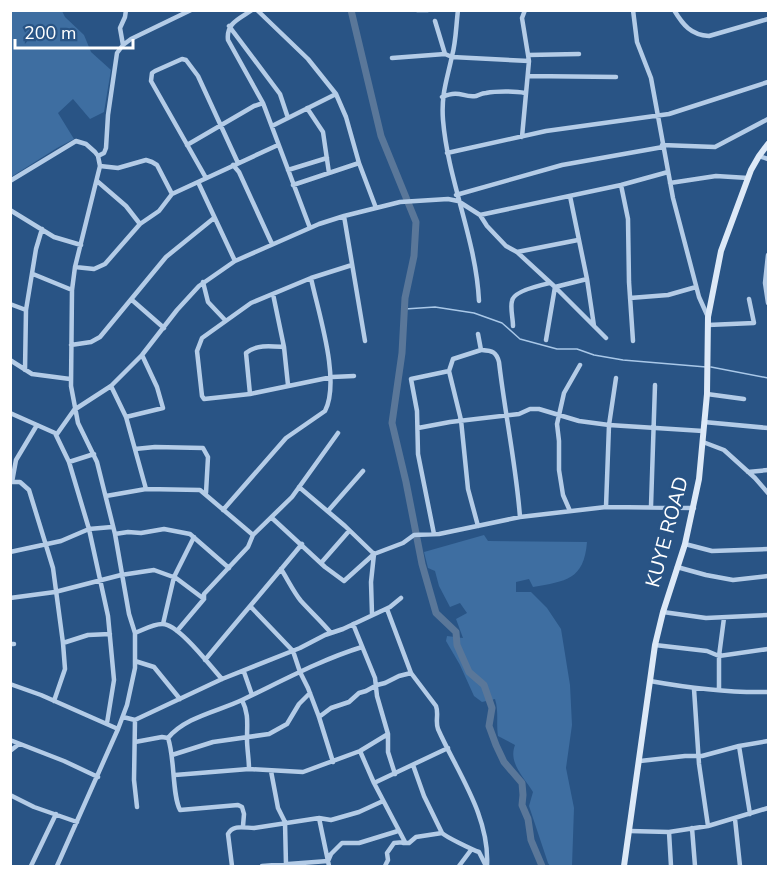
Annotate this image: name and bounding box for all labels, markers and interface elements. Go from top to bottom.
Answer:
scale bar [15,12,134,50]
text: 200 m [24,21,76,45]
street label: KUYE ROAD [639,474,695,590]

